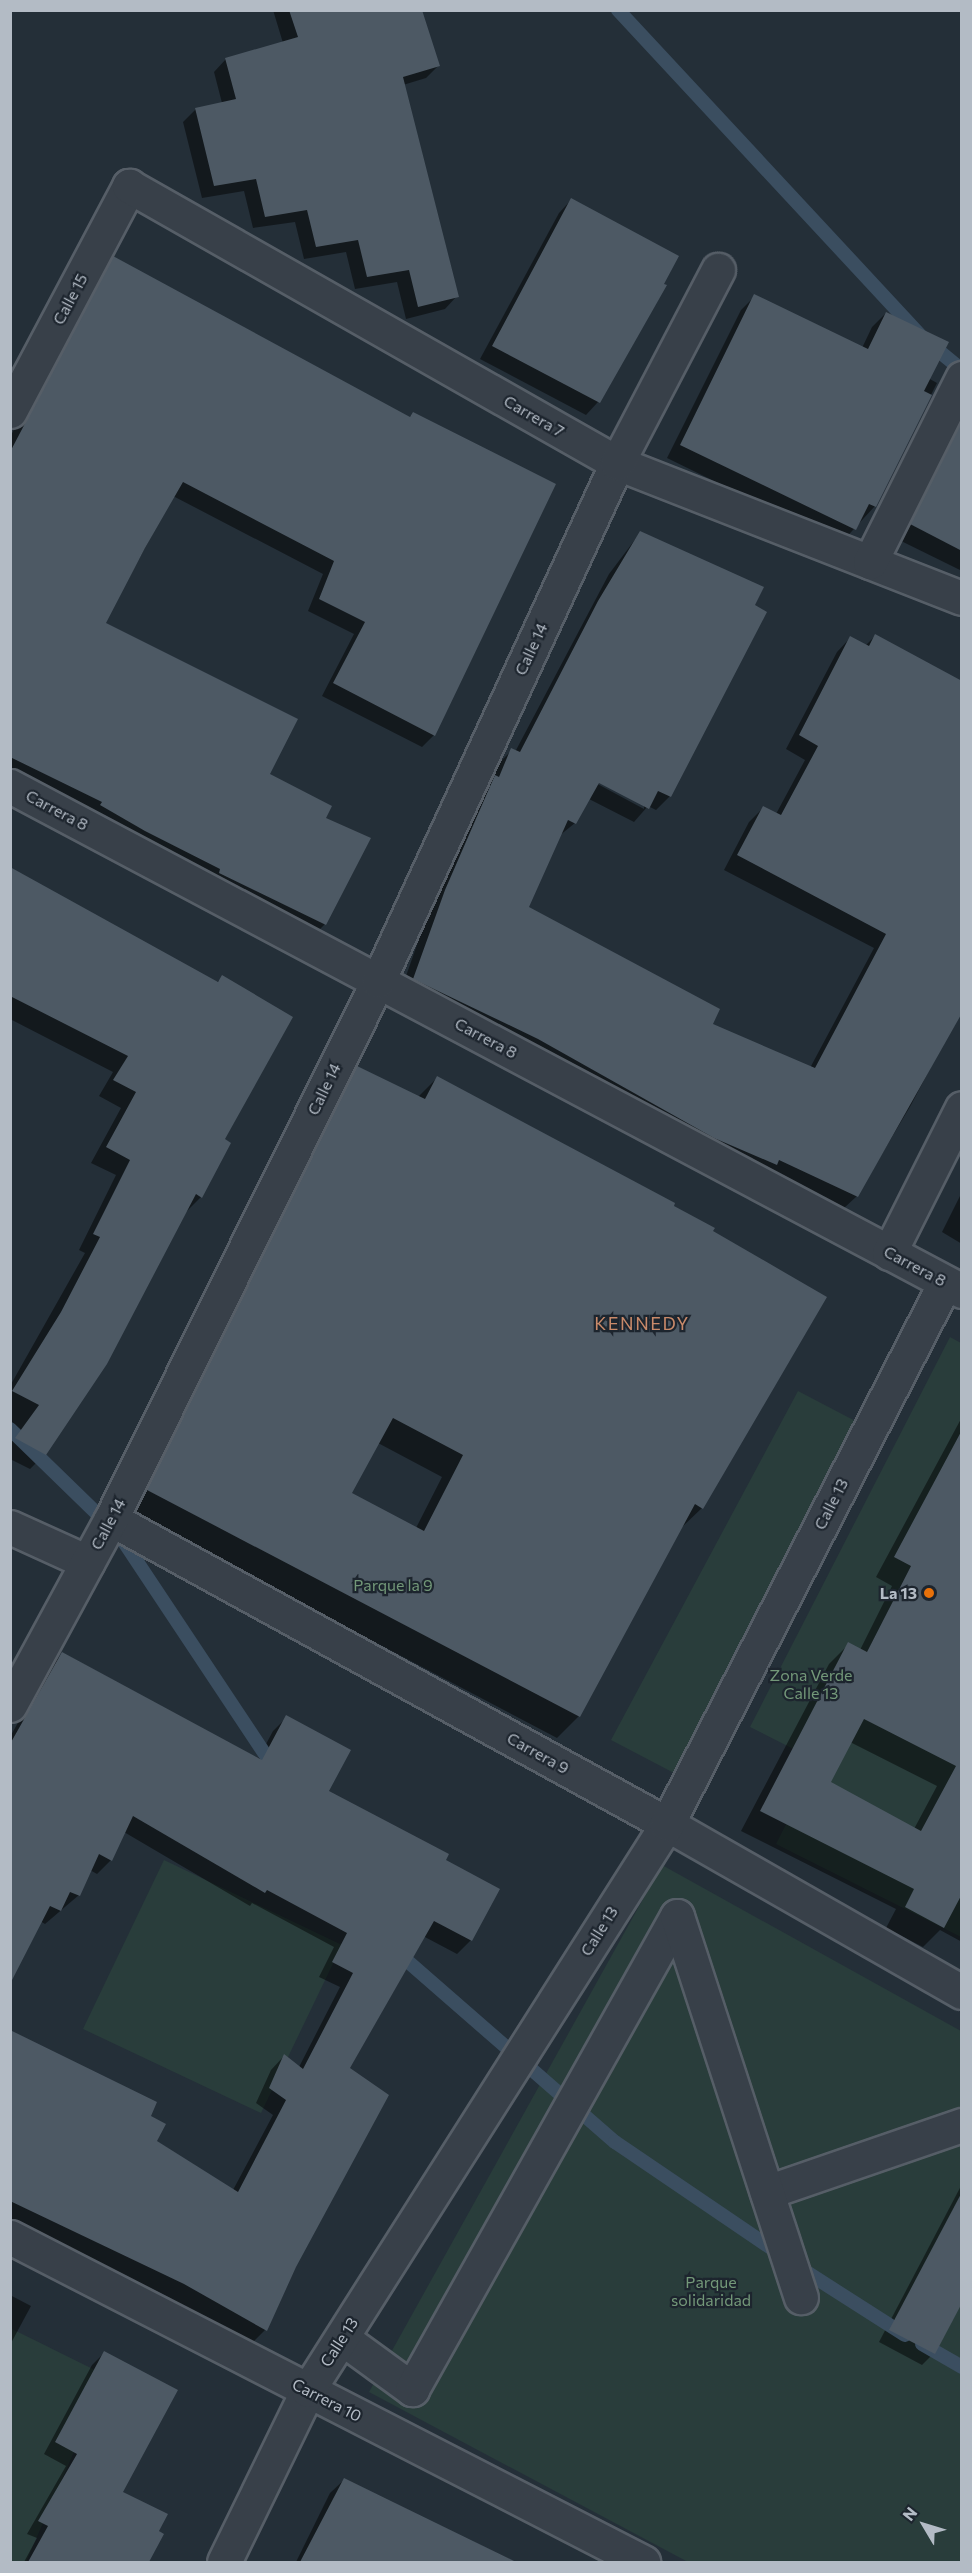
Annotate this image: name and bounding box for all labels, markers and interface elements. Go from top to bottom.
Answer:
street label: Calle 15 [49,270,91,328]
street label: Carrera 7 [500,391,568,441]
street label: Calle 14 [511,620,551,678]
street label: Carrera 8 [23,786,91,834]
street label: Carrera 8 [452,1014,520,1062]
street label: Calle 14 [303,1060,345,1118]
street label: Carrera 8 [881,1242,949,1290]
district label: KENNEDY [594,1312,690,1334]
street label: Calle 13 [810,1475,852,1533]
street label: Calle 14 [87,1495,129,1553]
park label: Parque la 9 [353,1575,433,1595]
place label: La 13 [880,1583,917,1603]
marker: La 13 [922,1586,936,1600]
park label: Zona Verde Calle 13 [769,1665,853,1703]
street label: Carrera 9 [504,1728,572,1778]
street label: Calle 13 [576,1903,622,1959]
park label: Parque solidaridad [671,2272,751,2310]
street label: Calle 13 [316,2314,362,2370]
street label: Carrera 10 [289,2374,365,2426]
north arrow [894,2495,954,2555]
text: N [898,2503,921,2524]

